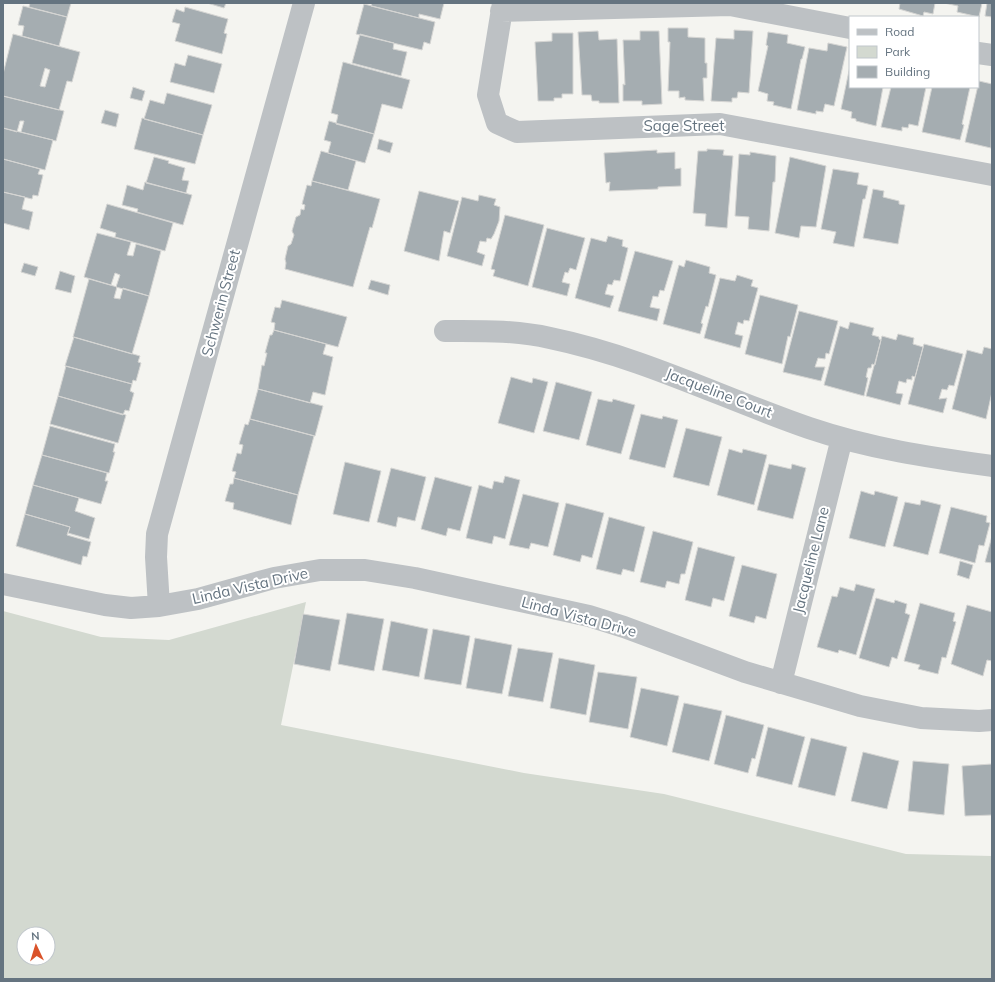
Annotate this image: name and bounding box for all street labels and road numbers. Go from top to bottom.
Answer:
street label: Sage Street [644,116,724,135]
street label: Schwerin Street [197,247,244,358]
street label: Jacqueline Court [663,363,775,422]
street label: Jacqueline Lane [788,505,833,615]
street label: Linda Vista Drive [190,563,310,608]
street label: Linda Vista Drive [520,592,639,641]

